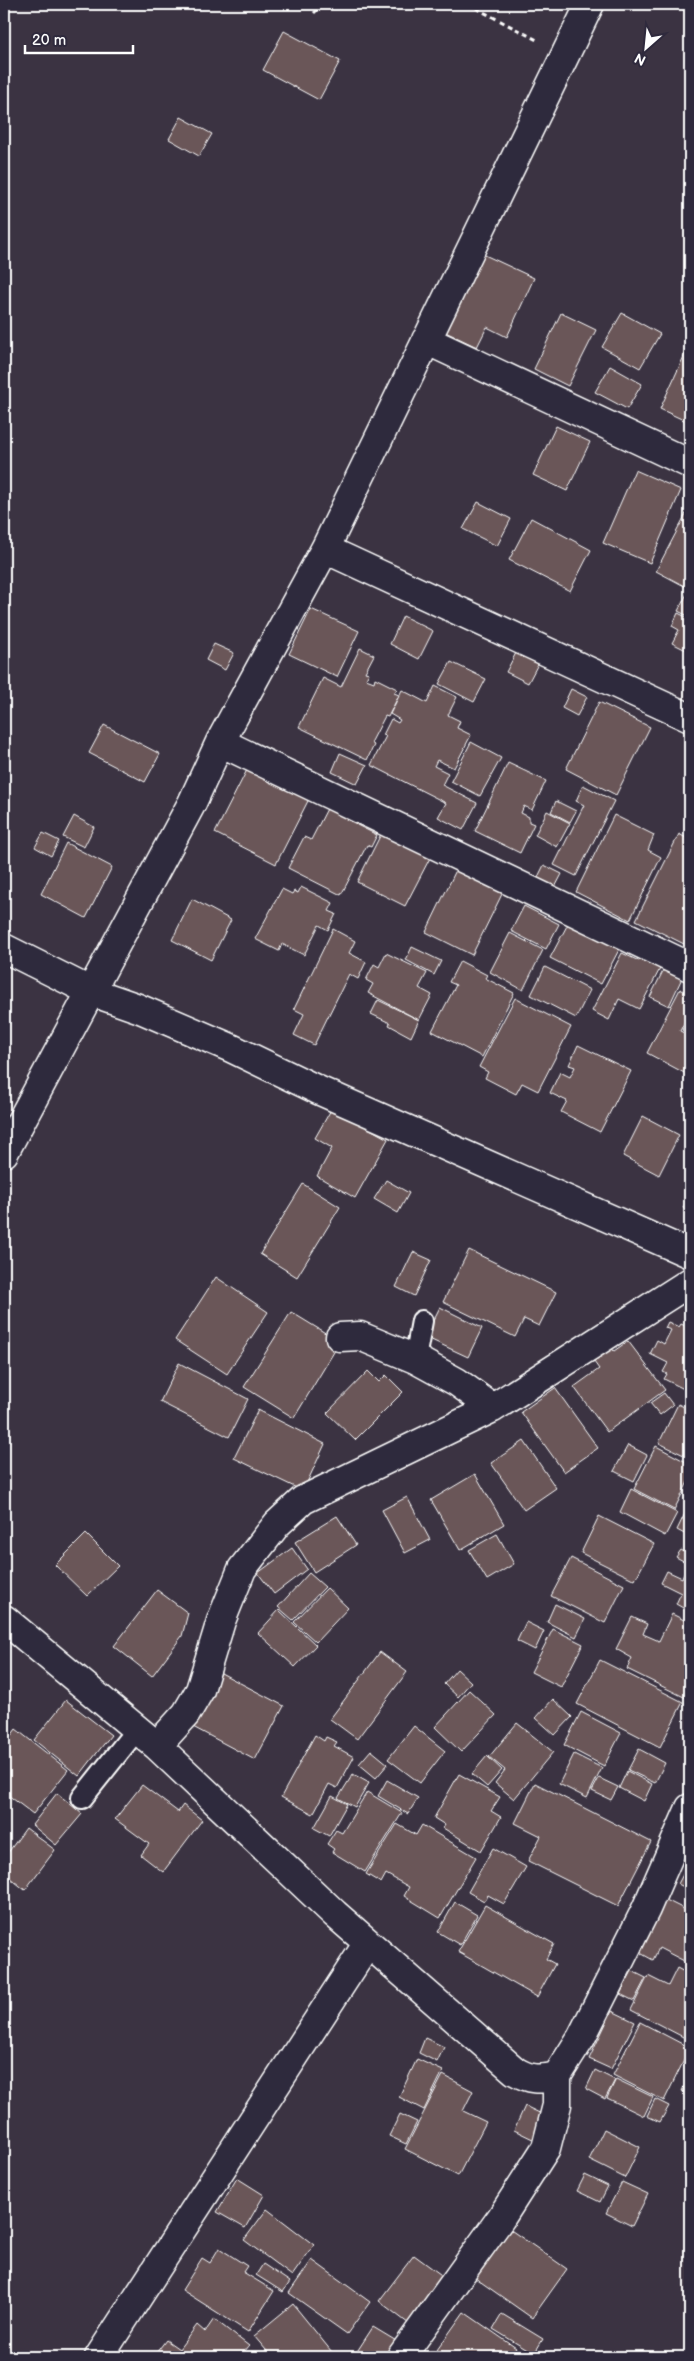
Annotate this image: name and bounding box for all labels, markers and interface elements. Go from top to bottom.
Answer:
scale bar [25,22,132,54]
north arrow [622,22,672,72]
text: 20 m [32,31,66,50]
text: N [632,49,649,69]

